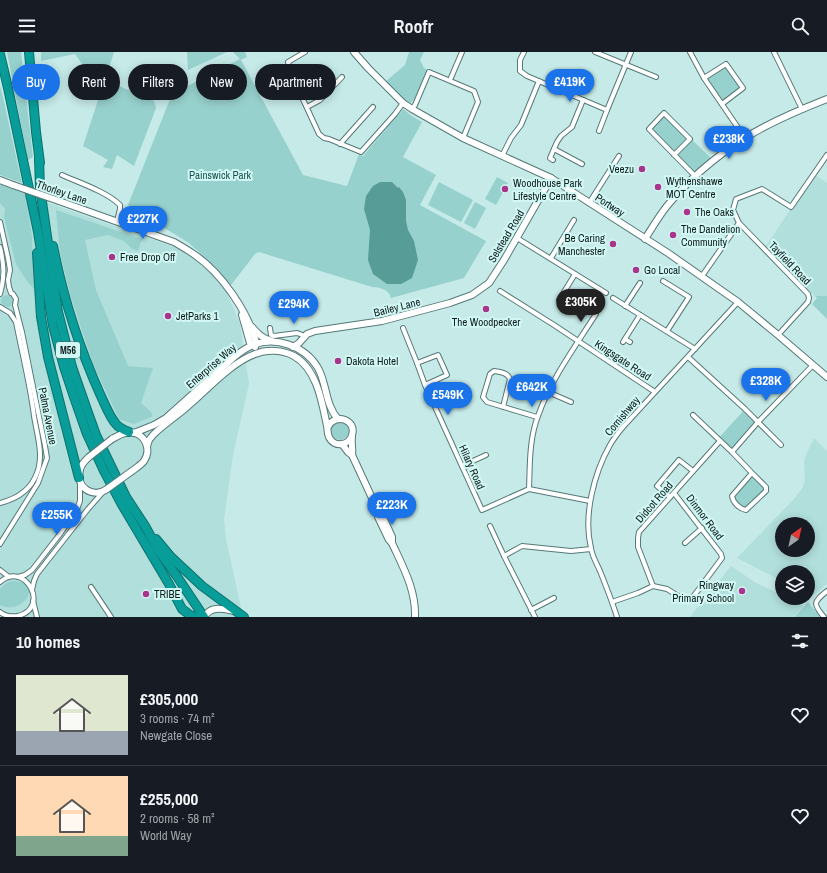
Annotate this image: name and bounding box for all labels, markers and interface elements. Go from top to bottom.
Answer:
text: Roofr [394,14,433,39]
icon: menu [16,15,38,37]
icon: search [789,15,811,37]
chip: Buy [12,64,60,100]
chip: Rent [68,64,120,100]
chip: Filters [128,64,188,100]
chip: New [196,64,247,100]
chip: Apartment [255,64,336,100]
pin: £419K [542,69,598,103]
text: £419K [554,73,586,90]
pin: £238K [701,126,757,160]
text: £238K [713,130,745,147]
place label: Veezu [609,162,634,176]
marker: Veezu [637,164,647,174]
park label: Painswick Park [189,168,252,182]
place label: Wythenshawe MOT Centre [666,174,723,201]
place label: Woodhouse Park Lifestyle Centre [513,176,583,203]
street label: Thorley Lane [35,177,89,207]
marker: Wythenshawe MOT Centre [653,182,663,192]
marker: Woodhouse Park Lifestyle Centre [500,184,510,194]
street label: Portway [593,190,628,220]
place label: The Oaks [695,205,735,219]
pin: £227K [115,206,171,240]
street label: Selstead Road [485,207,527,265]
marker: The Oaks [682,207,692,217]
text: £227K [127,210,159,227]
place label: The Dandelion Community [681,222,740,249]
marker: The Dandelion Community [668,230,678,240]
place label: Be Caring Manchester [558,231,605,258]
street label: Tayfield Road [766,238,814,288]
marker: Be Caring Manchester [608,239,618,249]
place label: Free Drop Off [120,250,175,264]
marker: Free Drop Off [107,252,117,262]
place label: Go Local [644,263,680,277]
marker: Go Local [631,265,641,275]
pin: £305K [553,289,609,323]
pin: £294K [266,291,322,325]
text: £305K [565,293,597,310]
street label: Bailey Lane [372,294,422,320]
text: £294K [278,295,310,312]
marker: The Woodpecker [481,304,491,314]
place label: JetParks 1 [176,309,219,323]
marker: JetParks 1 [163,311,173,321]
place label: The Woodpecker [452,315,520,329]
street label: Kingsgate Road [592,337,654,383]
street label: Enterprise Way [183,340,239,392]
road number: M56 [56,342,80,358]
place label: Dakota Hotel [346,354,398,368]
marker: Dakota Hotel [333,356,343,366]
pin: £328K [738,368,794,402]
text: £328K [750,372,782,389]
pin: £642K [504,374,560,408]
text: £642K [516,378,548,395]
pin: £549K [420,382,476,416]
street label: Palma Avenue [36,386,60,446]
text: £549K [432,386,464,403]
street label: Cornishway [601,393,643,439]
street label: Hilary Road [456,442,488,492]
street label: Didcot Road [632,478,676,526]
street label: Dinmor Road [683,491,727,543]
pin: £223K [364,492,420,526]
text: £223K [376,496,408,513]
pin: £255K [29,502,85,536]
text: £255K [41,506,73,523]
north arrow [775,517,815,557]
map controls [775,517,815,605]
button: layers [775,565,815,605]
place label: Ringway Primary School [672,578,734,605]
marker: Ringway Primary School [737,586,747,596]
place label: TRIBE [154,587,181,601]
marker: TRIBE [141,589,151,599]
text: 10 homes [16,630,80,653]
icon: filters [789,630,811,652]
text: £305,000 [140,687,198,710]
icon: home [48,691,96,739]
icon: heart [789,704,811,726]
text: 3 rooms · 74 m² [140,710,215,727]
text: Newgate Close [140,727,212,744]
text: £255,000 [140,787,198,810]
icon: home [48,792,96,840]
icon: heart [789,805,811,827]
text: 2 rooms · 58 m² [140,810,215,827]
text: World Way [140,827,192,844]

